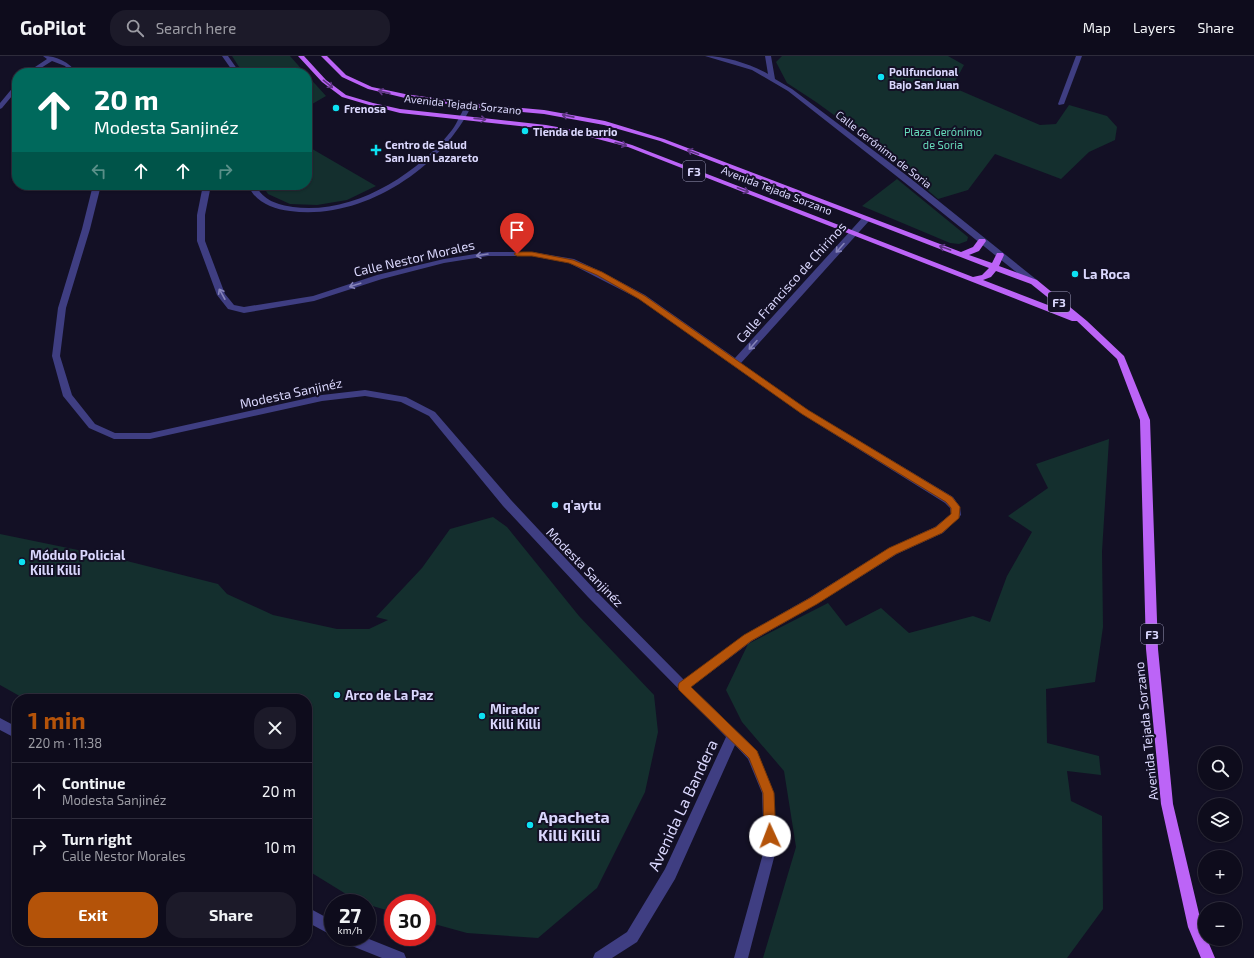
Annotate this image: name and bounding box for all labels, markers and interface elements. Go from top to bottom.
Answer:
search box [110,10,390,46]
text: GoPilot [20,16,86,39]
icon: search [124,17,146,39]
text: Search here [156,19,236,37]
text: Map [1083,19,1111,36]
text: Layers [1133,19,1175,36]
text: Share [1197,19,1234,36]
place label: Polifuncional Bajo San Juan [889,65,959,92]
marker: Polifuncional Bajo San Juan [876,72,886,82]
one-way arrow [323,80,334,88]
text: 20 m [94,82,159,116]
icon: ahead [28,84,80,136]
one-way arrow [378,87,391,95]
street label: Avenida Tejada Sorzano [404,91,522,118]
place label: Frenosa [344,102,386,115]
marker: Frenosa [331,103,341,113]
street label: Calle Gerónimo de Soria [833,107,935,191]
one-way arrow [562,112,575,120]
text: Modesta Sanjinéz [94,116,239,138]
one-way arrow [473,116,486,123]
place label: Tienda de barrio [533,125,618,138]
park label: Plaza Gerónimo de Soria [904,125,982,151]
marker: Tienda de barrio [520,126,530,136]
place label: Centro de Salud San Juan Lazareto [385,138,479,164]
one-way arrow [614,140,627,148]
marker: Centro de Salud San Juan Lazareto [370,144,382,156]
one-way arrow [687,148,699,155]
icon: left [88,160,110,182]
icon: ahead [130,160,152,182]
icon: ahead [172,160,194,182]
icon: right [214,160,236,182]
road number: F3 [683,161,705,181]
street label: Avenida Tejada Sorzano [719,163,834,218]
one-way arrow [736,187,748,194]
pin [500,213,534,254]
street label: Calle Francisco de Chirinos [733,218,849,346]
icon: arrive [506,219,528,241]
street label: Calle Nestor Morales [352,236,476,280]
one-way arrow [835,243,844,253]
one-way arrow [939,244,951,252]
one-way arrow [475,251,488,259]
place label: La Roca [1083,266,1130,282]
marker: La Roca [1070,269,1080,279]
one-way arrow [349,282,362,289]
one-way arrow [217,288,225,300]
road number: F3 [1048,292,1070,312]
one-way arrow [748,339,757,350]
street label: Modesta Sanjinéz [238,374,344,412]
place label: q'aytu [563,497,601,513]
marker: q'aytu [550,500,560,510]
street label: Modesta Sanjinéz [543,524,627,610]
place label: Módulo Policial Killi Killi [30,547,126,578]
marker: Módulo Policial Killi Killi [17,557,27,567]
road number: F3 [1141,624,1163,644]
street label: Avenida Tejada Sorzano [1131,661,1161,801]
place label: Arco de La Paz [345,687,433,703]
marker: Arco de La Paz [332,690,342,700]
place label: Mirador Killi Killi [490,701,541,732]
text: 1 min [28,705,86,734]
button: close [254,707,296,749]
marker: Mirador Killi Killi [477,711,487,721]
text: 220 m · 11:38 [28,735,102,751]
street label: Avenida La Bandera [643,736,721,874]
map controls [1198,746,1242,946]
button: search [1198,746,1242,790]
text: Continue [62,774,125,792]
icon: ahead [28,780,50,802]
text: 20 m [262,782,296,800]
text: Modesta Sanjinéz [62,792,166,808]
button: layers [1198,798,1242,842]
place label: Apacheta Killi Killi [538,807,610,844]
position arrow [749,815,791,857]
marker: Apacheta Killi Killi [525,820,535,830]
text: Turn right [62,830,132,848]
icon: right [28,836,50,858]
text: 10 m [264,838,296,856]
text: Calle Nestor Morales [62,848,186,864]
button: + [1198,850,1242,894]
button: Exit [28,892,158,938]
button: Share [166,892,296,938]
speed limit sign: 30 [384,894,436,946]
button: − [1198,902,1242,946]
text: 27 [339,903,361,927]
text: km/h [338,924,362,936]

